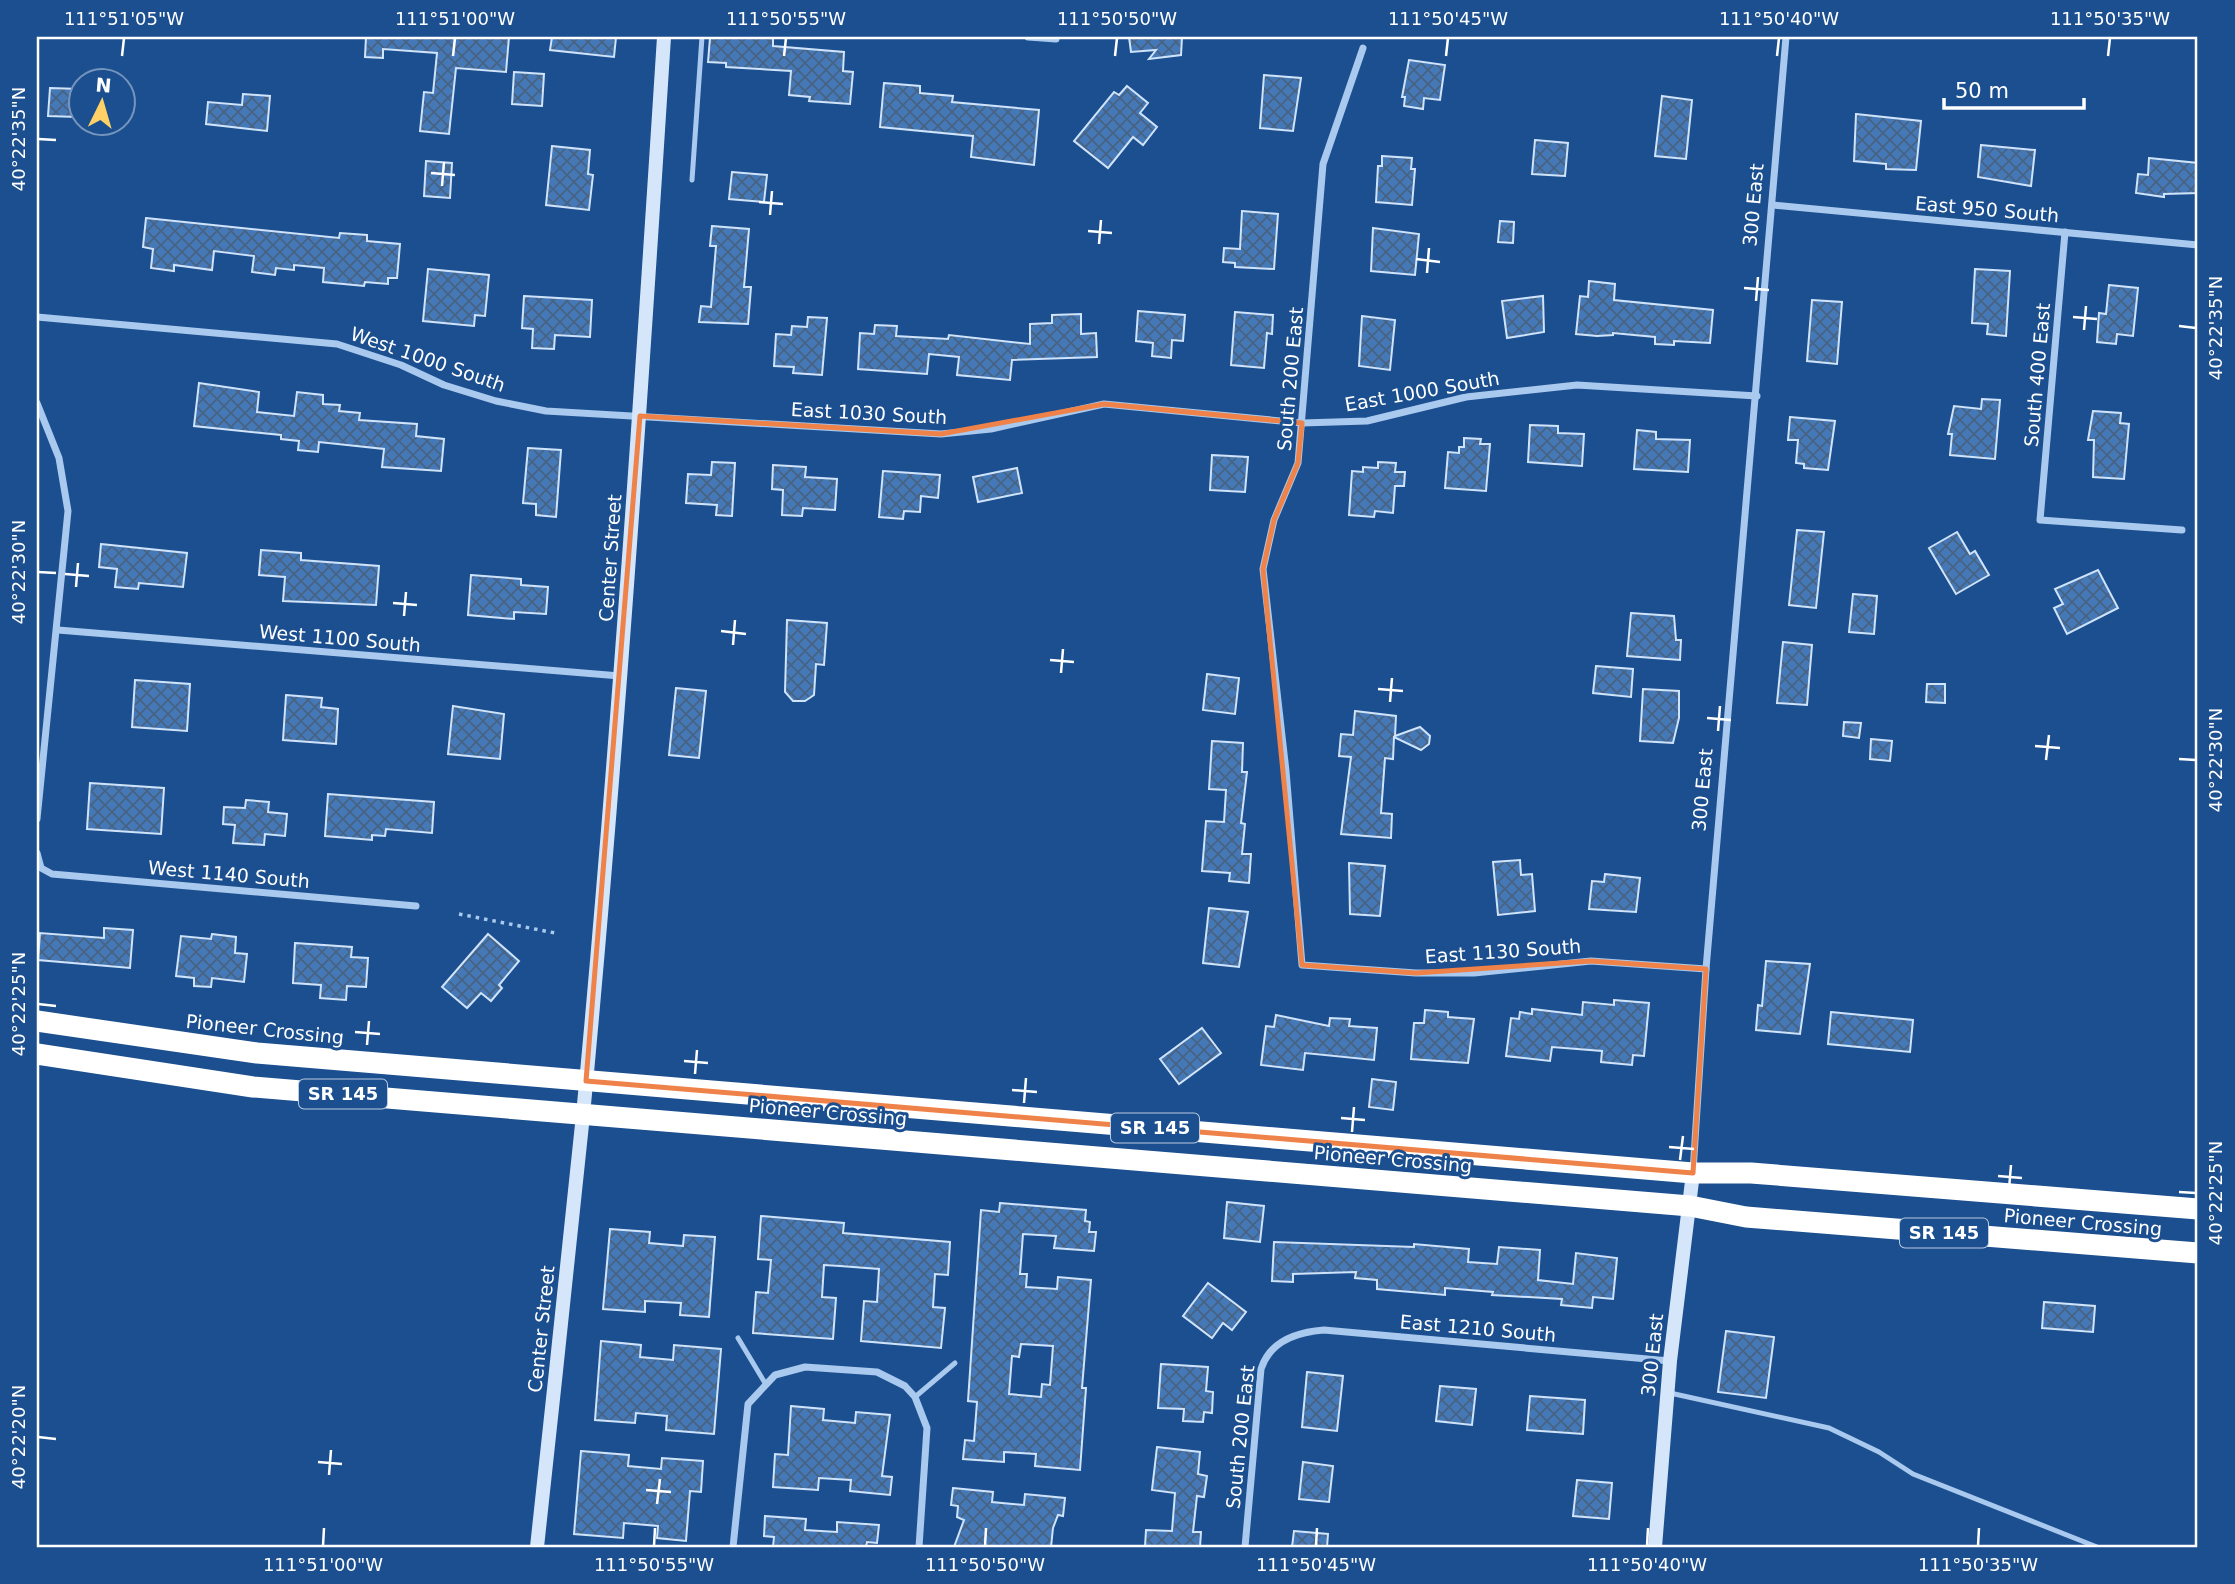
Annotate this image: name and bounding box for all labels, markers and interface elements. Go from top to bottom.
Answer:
text: 111°51'05"W [64,8,184,29]
text: 111°51'00"W [395,8,515,29]
text: 111°50'55"W [726,8,846,29]
text: 111°50'50"W [1057,8,1177,29]
text: 111°50'45"W [1388,8,1508,29]
text: 111°50'40"W [1719,8,1839,29]
text: 111°50'35"W [2050,8,2170,29]
north arrow [66,66,136,136]
scale bar [1944,66,2084,110]
text: N [95,73,112,97]
text: 50 m [1955,79,2009,103]
text: 40°22'35"N [8,87,29,191]
street label: 300 East [1738,163,1768,247]
street label: East 950 South [1914,192,2060,226]
text: 40°22'35"N [2205,276,2226,380]
street label: South 400 East [2020,302,2054,448]
street label: South 200 East [1273,306,1307,452]
street label: West 1000 South [348,322,508,396]
street label: East 1000 South [1343,367,1501,415]
street label: East 1030 South [790,398,948,428]
street label: Center Street [595,494,625,622]
text: 40°22'30"N [8,520,29,624]
street label: West 1100 South [258,620,422,656]
text: 40°22'30"N [2205,708,2226,812]
street label: 300 East [1687,748,1717,832]
street label: West 1140 South [147,856,311,892]
street label: East 1130 South [1424,935,1582,967]
text: 40°22'25"N [8,952,29,1056]
street label: Pioneer Crossing [185,1010,345,1048]
road number: SR 145 [299,1079,387,1108]
street label: Pioneer Crossing [748,1094,908,1130]
road number: SR 145 [1111,1114,1199,1142]
street label: Pioneer Crossing [1313,1141,1473,1177]
text: 40°22'25"N [2205,1141,2226,1245]
street label: Pioneer Crossing [2003,1204,2163,1240]
road number: SR 145 [1900,1218,1988,1248]
street label: Center Street [523,1264,559,1394]
street label: East 1210 South [1399,1310,1557,1346]
street label: 300 East [1637,1312,1667,1398]
street label: South 200 East [1222,1364,1258,1510]
text: 40°22'20"N [8,1385,29,1489]
text: 111°51'00"W [263,1554,383,1575]
text: 111°50'55"W [594,1554,714,1575]
text: 111°50'50"W [925,1554,1045,1575]
text: 111°50'45"W [1256,1554,1376,1575]
text: 111°50'40"W [1587,1554,1707,1575]
text: 111°50'35"W [1918,1554,2038,1575]

